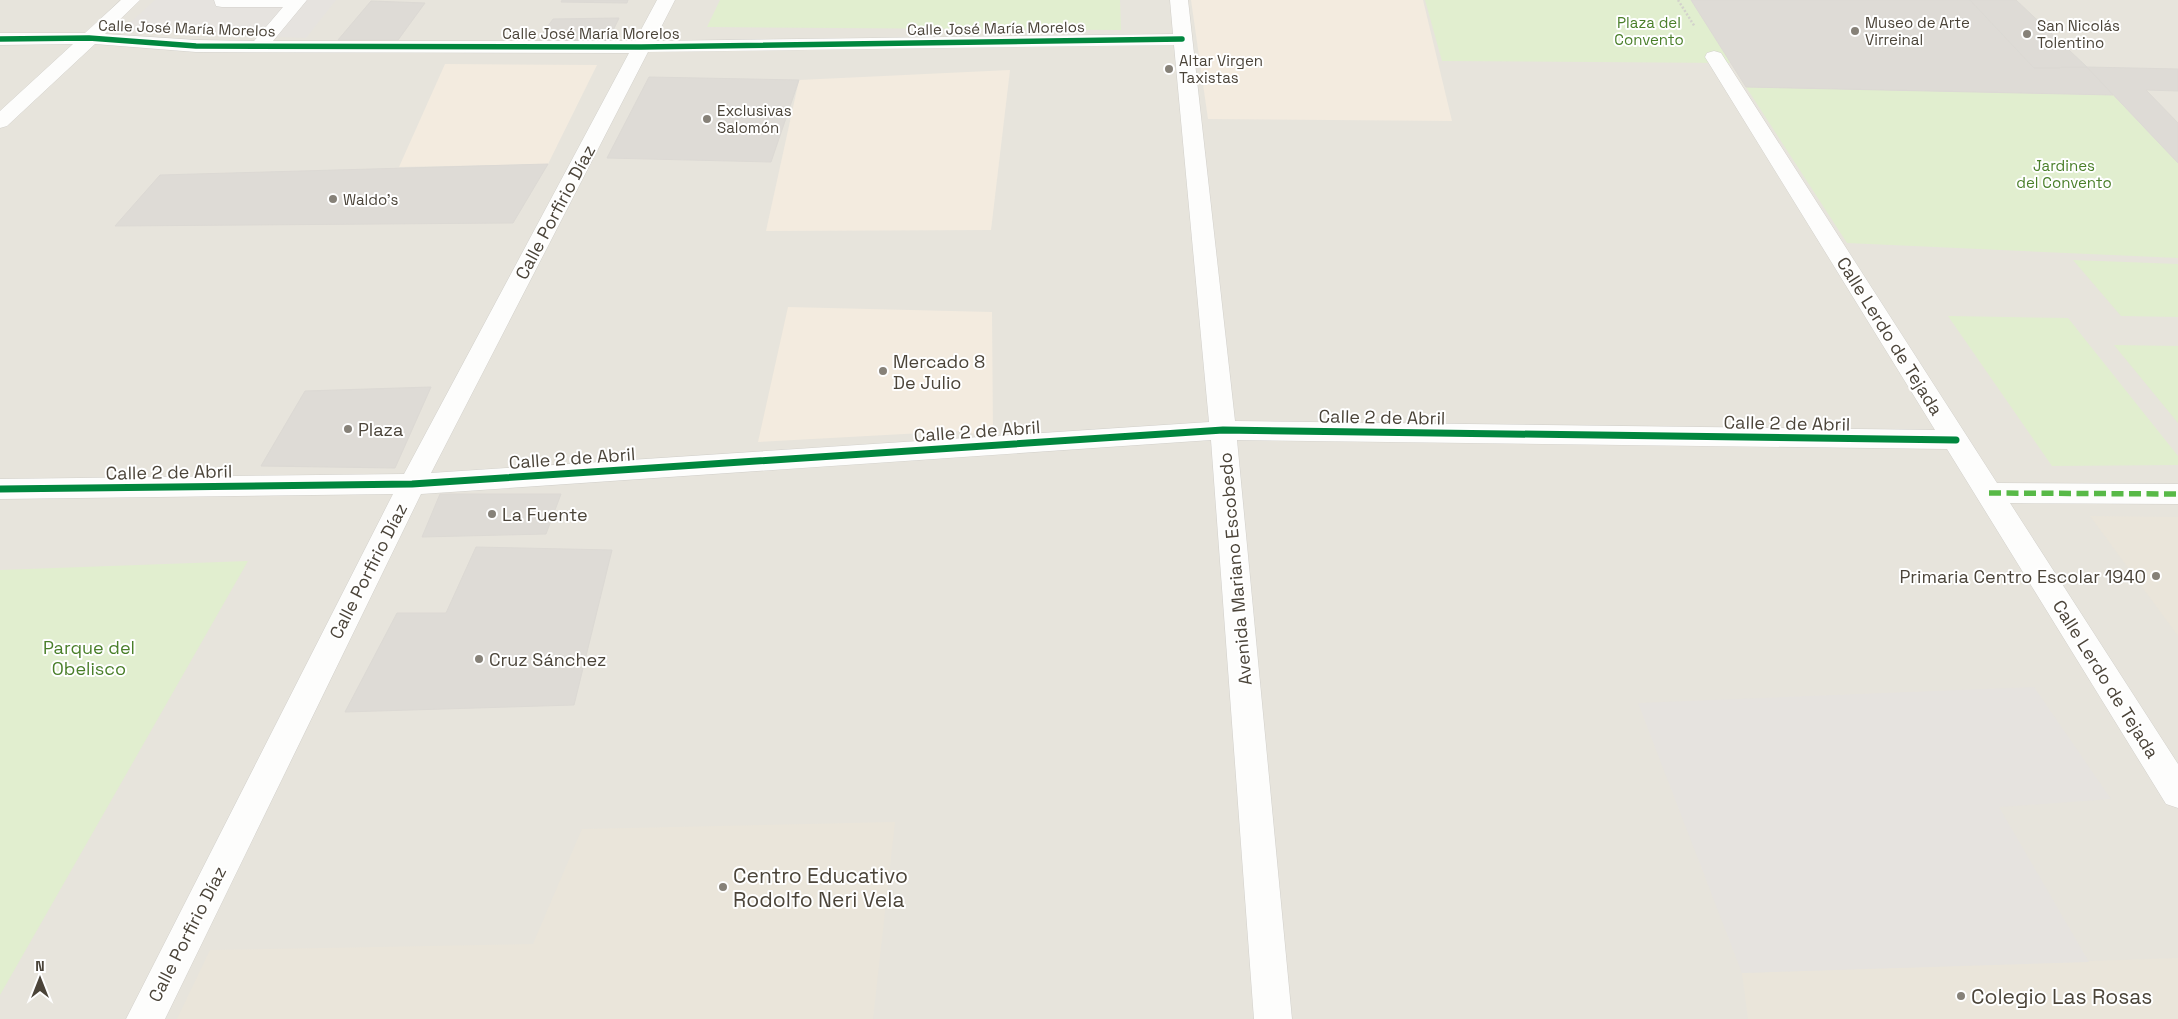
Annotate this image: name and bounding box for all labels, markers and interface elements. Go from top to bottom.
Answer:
park label: Plaza del Convento [1614,13,1684,49]
place label: Museo de Arte Virreinal [1865,13,1970,49]
street label: Calle José María Morelos [98,15,276,41]
place label: San Nicolás Tolentino [2037,16,2120,52]
street label: Calle José María Morelos [907,17,1085,39]
street label: Calle José María Morelos [502,24,680,43]
marker: Museo de Arte Virreinal [1849,25,1861,37]
marker: San Nicolás Tolentino [2021,28,2033,40]
place label: Altar Virgen Taxistas [1179,51,1263,87]
marker: Altar Virgen Taxistas [1163,63,1175,75]
place label: Exclusivas Salomón [717,101,792,137]
marker: Exclusivas Salomón [701,113,713,125]
street label: Calle Porfirio Díaz [510,141,600,283]
park label: Jardines del Convento [2016,156,2112,192]
place label: Waldo's [343,190,398,209]
marker: Waldo's [327,193,339,205]
street label: Calle Lerdo de Tejada [1832,252,1948,420]
place label: Mercado 8 De Julio [893,350,985,394]
marker: Mercado 8 De Julio [877,365,889,377]
street label: Calle 2 de Abril [1318,404,1446,430]
street label: Calle 2 de Abril [1723,410,1851,436]
street label: Calle 2 de Abril [913,415,1041,447]
place label: Plaza [358,418,403,441]
marker: Plaza [342,423,354,435]
street label: Calle 2 de Abril [508,442,636,474]
street label: Avenida Mariano Escobedo [1213,452,1257,686]
street label: Calle 2 de Abril [105,459,233,485]
street label: Calle Porfirio Díaz [324,499,412,643]
place label: La Fuente [502,503,588,526]
marker: La Fuente [486,508,498,520]
place label: Primaria Centro Escolar 1940 [1899,565,2146,588]
marker: Primaria Centro Escolar 1940 [2150,570,2162,582]
street label: Calle Lerdo de Tejada [2048,595,2164,763]
park label: Parque del Obelisco [43,636,135,680]
place label: Cruz Sánchez [489,648,606,671]
marker: Cruz Sánchez [473,653,485,665]
street label: Calle Porfirio Díaz [143,862,231,1006]
place label: Centro Educativo Rodolfo Neri Vela [733,862,908,913]
marker: Centro Educativo Rodolfo Neri Vela [717,881,729,893]
north arrow [15,954,65,1004]
text: N [35,957,45,975]
place label: Colegio Las Rosas [1971,983,2152,1010]
marker: Colegio Las Rosas [1955,990,1967,1002]

